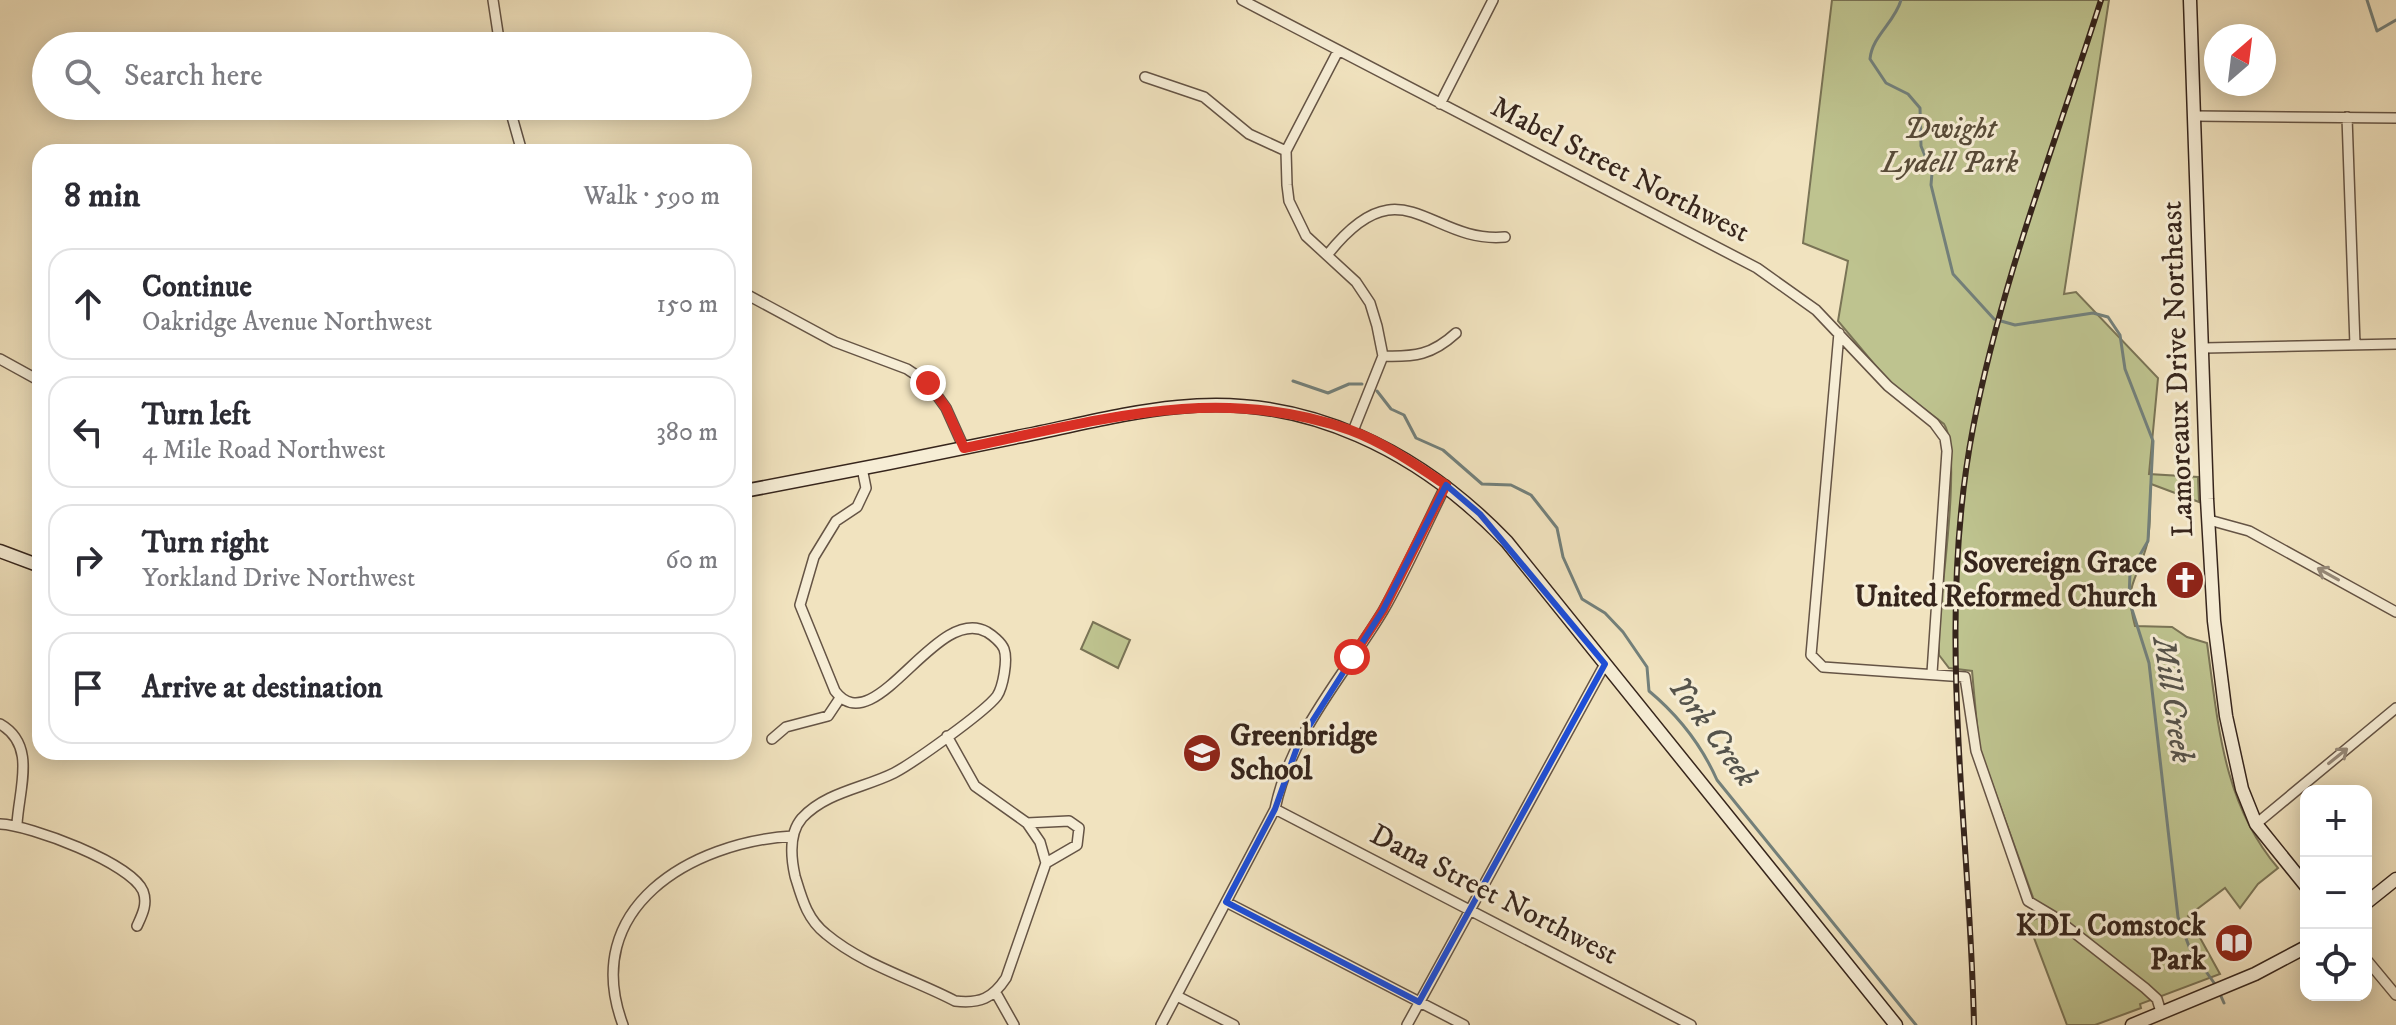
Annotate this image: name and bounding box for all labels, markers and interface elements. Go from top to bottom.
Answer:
north arrow [2204,24,2276,96]
search box [32,32,752,120]
icon: search [60,54,104,98]
text: Search here [124,58,263,95]
street label: Mabel Street Northwest [1484,89,1756,251]
park label: Dwight Lydell Park [1880,111,2019,182]
text: 8 min [64,175,140,217]
text: Walk · 590 m [584,180,720,213]
street label: Lamoreaux Drive Northeast [2154,200,2202,538]
text: Continue [142,269,252,306]
icon: ahead [66,282,110,326]
text: 150 m [657,288,718,321]
text: Oakridge Avenue Northwest [142,306,432,339]
route end [910,365,946,401]
text: Turn left [142,397,251,434]
icon: left [66,410,110,454]
text: 380 m [656,416,718,449]
text: 4 Mile Road Northwest [142,434,386,467]
text: Turn right [142,525,269,562]
icon: right [66,538,110,582]
text: 60 m [665,544,718,577]
place label: Sovereign Grace United Reformed Church [1854,545,2158,616]
church icon: Sovereign Grace United Reformed Church [2164,559,2206,601]
text: Yorkland Drive Northwest [142,562,415,595]
one-way arrow [2317,566,2340,582]
water label: Mill Creek [2142,632,2202,766]
route start [1334,639,1370,675]
icon: arrive [66,666,110,710]
water label: York Creek [1658,668,1766,796]
text: Arrive at destination [142,670,383,707]
place label: Greenbridge School [1230,718,1378,789]
school or university icon: Greenbridge School [1181,732,1223,774]
one-way arrow [2327,747,2347,765]
map controls [2300,785,2372,1001]
button: + [2300,785,2372,857]
street label: Dana Street Northwest [1364,816,1624,974]
button: − [2300,857,2372,929]
place label: KDL Comstock Park [2016,908,2207,979]
library icon: KDL Comstock Park [2213,922,2255,964]
button: locate [2300,929,2372,1001]

